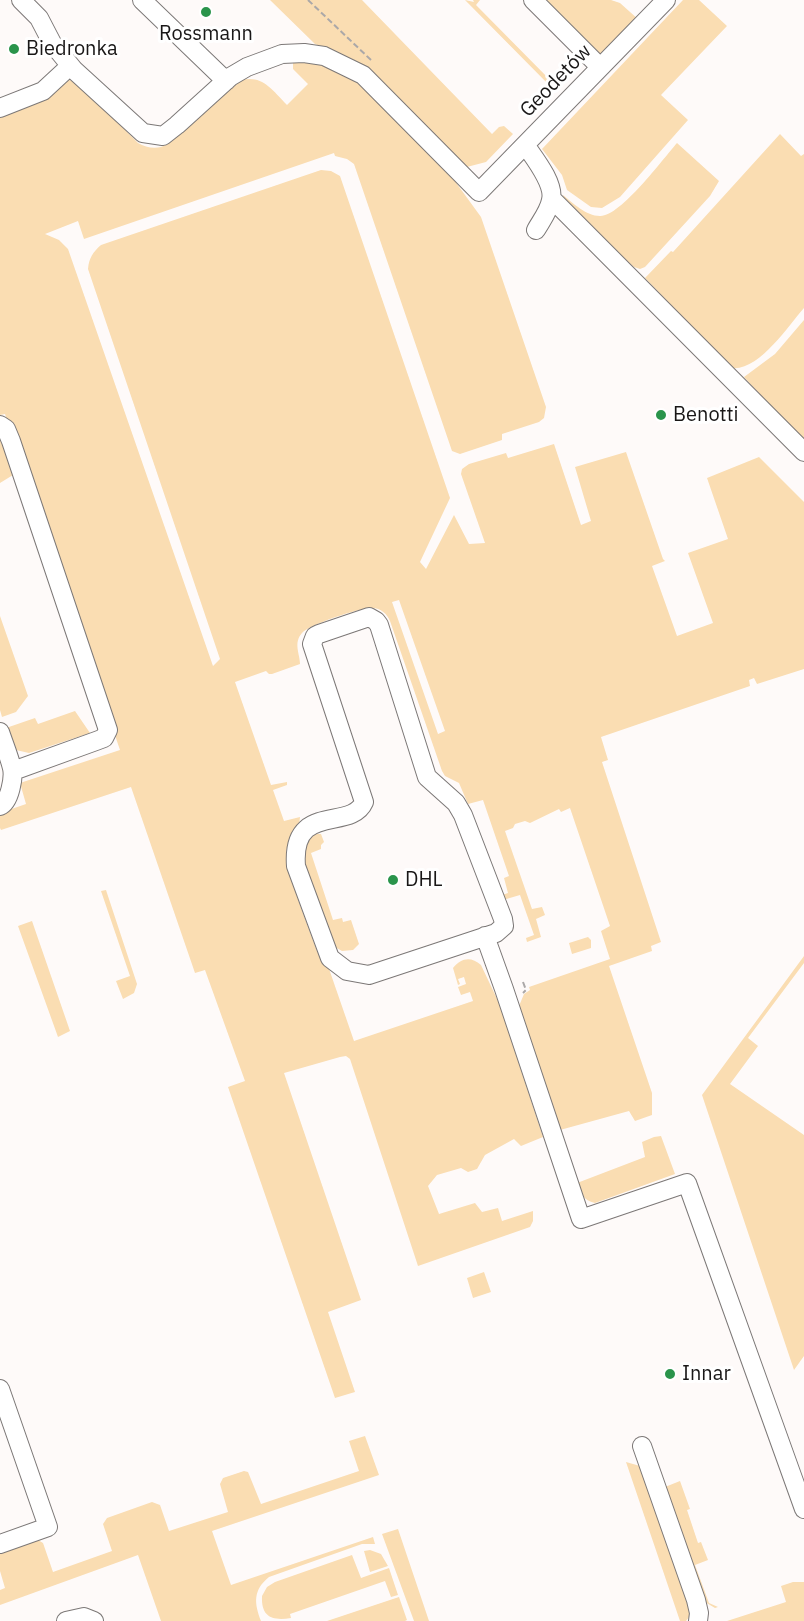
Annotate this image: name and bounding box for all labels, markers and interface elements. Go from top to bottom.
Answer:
marker: Rossmann [199,5,213,19]
place label: Rossmann [159,22,253,46]
place label: Biedronka [26,37,118,61]
street label: Geodetów [515,40,597,122]
marker: Biedronka [7,42,21,56]
place label: Benotti [673,403,738,427]
marker: Benotti [654,408,668,422]
place label: DHL [405,868,443,892]
marker: DHL [386,873,400,887]
place label: Innar [682,1362,731,1386]
marker: Innar [663,1367,677,1381]

